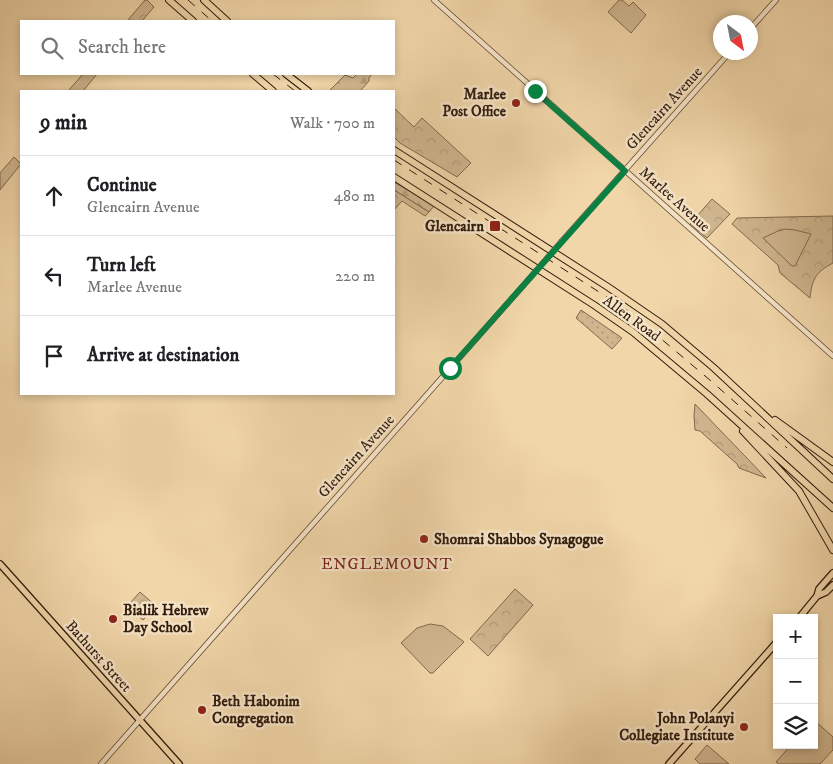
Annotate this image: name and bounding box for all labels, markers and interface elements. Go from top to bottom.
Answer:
north arrow [713,15,758,60]
search box [20,20,395,75]
icon: search [38,34,66,62]
text: Search here [78,36,166,59]
street label: Glencairn Avenue [622,63,707,154]
route end [524,80,547,103]
place label: Marlee Post Office [442,85,507,121]
marker: Marlee Post Office [510,97,522,109]
text: 9 min [40,110,87,136]
text: Walk · 700 m [290,113,375,133]
street label: Marlee Avenue [635,163,714,236]
text: Continue [87,174,157,197]
icon: ahead [40,182,68,210]
text: 480 m [334,186,375,206]
text: Glencairn Avenue [87,197,200,217]
place label: Glencairn [425,217,484,236]
marker: Glencairn [488,219,502,233]
text: Turn left [87,254,156,277]
icon: left [40,262,68,290]
text: 220 m [335,266,375,286]
text: Marlee Avenue [87,277,182,297]
street label: Allen Road [599,291,665,346]
icon: arrive [40,342,68,370]
text: Arrive at destination [87,344,239,367]
route start [439,357,462,380]
street label: Glencairn Avenue [314,411,399,502]
place label: Shomrai Shabbos Synagogue [434,530,604,549]
marker: Shomrai Shabbos Synagogue [418,533,430,545]
district label: ENGLEMOUNT [321,554,453,574]
place label: Bialik Hebrew Day School [123,601,209,637]
marker: Bialik Hebrew Day School [107,613,119,625]
map controls [773,614,818,749]
button: + [773,614,818,659]
street label: Bathurst Street [62,617,136,696]
button: − [773,659,818,704]
place label: Beth Habonim Congregation [212,692,301,728]
marker: Beth Habonim Congregation [196,704,208,716]
button: layers [773,704,818,749]
place label: John Polanyi Collegiate Institute [619,709,735,745]
marker: John Polanyi Collegiate Institute [738,721,750,733]

